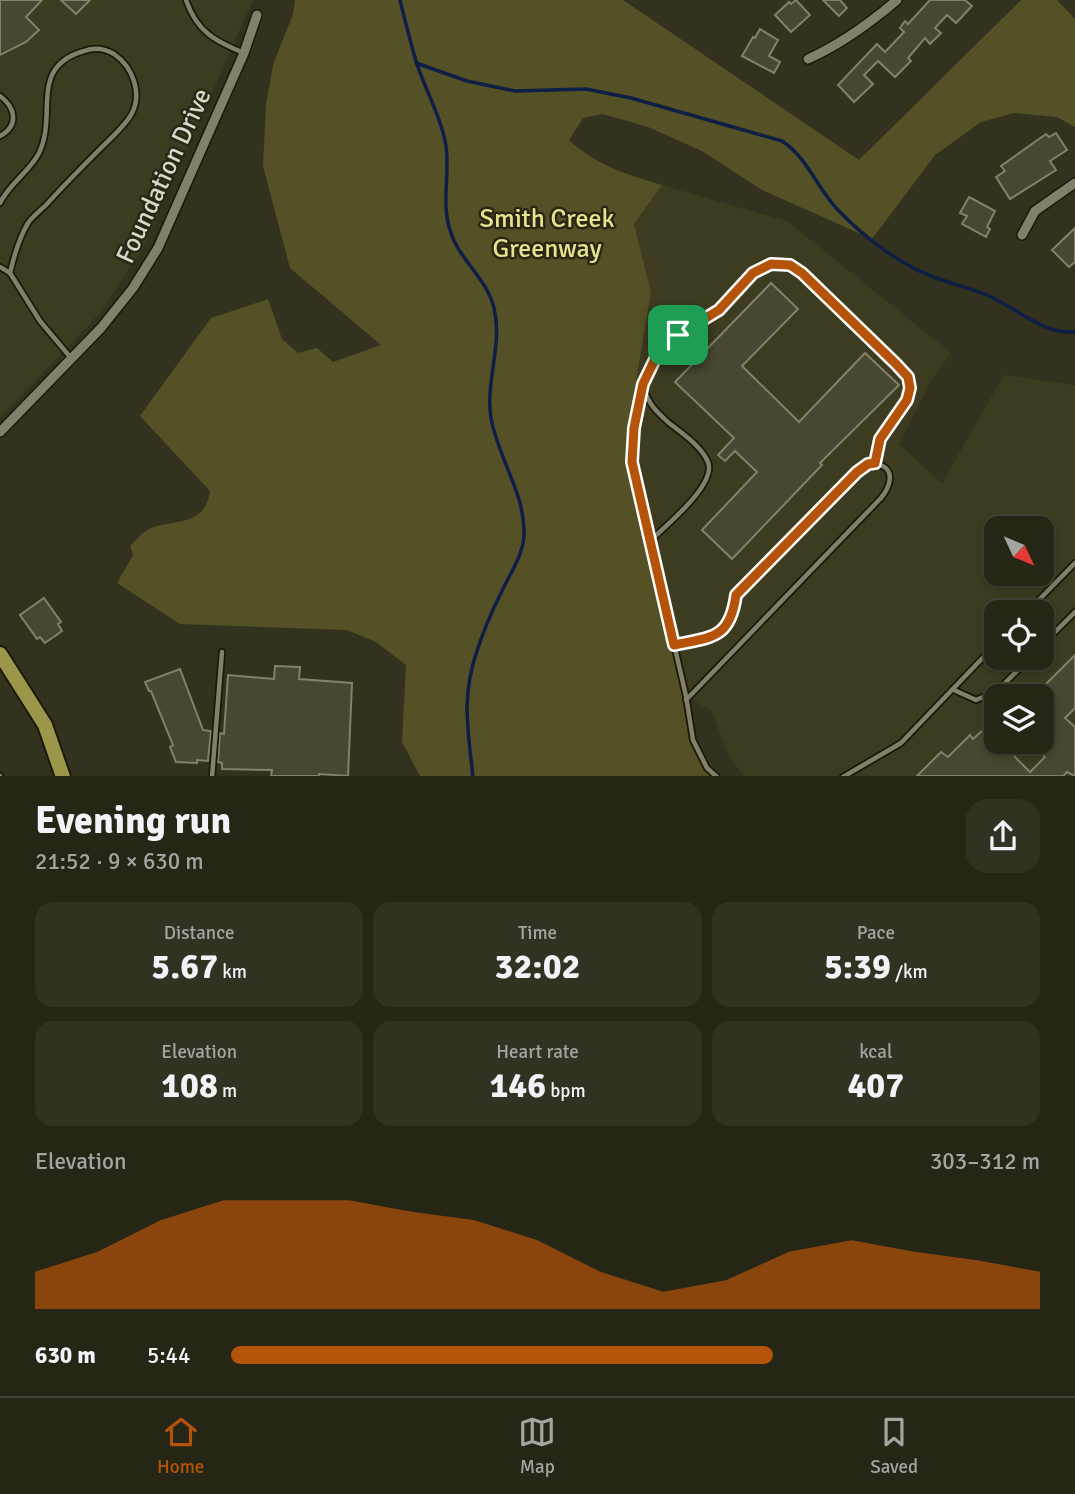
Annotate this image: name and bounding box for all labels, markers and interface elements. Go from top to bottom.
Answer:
street label: Foundation Drive [109,83,219,269]
park label: Smith Creek Greenway [480,203,614,265]
pin [648,305,708,365]
icon: arrive [659,316,697,354]
north arrow [984,516,1054,586]
map controls [984,516,1054,754]
button: locate [984,600,1054,670]
button: layers [984,684,1054,754]
text: Evening run [35,797,231,844]
button: share [966,799,1040,873]
text: 21:52 · 9 × 630 m [35,847,204,876]
text: Distance [164,921,235,945]
text: Time [518,921,557,945]
text: Pace [857,921,895,945]
text: 5.67 [151,945,218,988]
text: 32:02 [495,945,580,988]
text: 5:39 [824,945,891,988]
text: km [218,960,247,984]
text: /km [891,960,928,984]
text: Elevation [161,1040,237,1064]
text: Heart rate [496,1040,579,1064]
text: kcal [859,1040,892,1064]
text: 108 [161,1064,218,1107]
text: 146 [489,1064,546,1107]
text: 407 [847,1064,904,1107]
text: m [218,1079,237,1103]
text: bpm [546,1079,586,1103]
text: Elevation [35,1147,127,1176]
text: 303–312 m [930,1147,1040,1176]
text: 630 m [35,1341,96,1370]
text: 5:44 [147,1341,190,1370]
tab: Home [157,1413,204,1479]
tab: Map [518,1413,556,1479]
tab: Saved [870,1413,918,1479]

